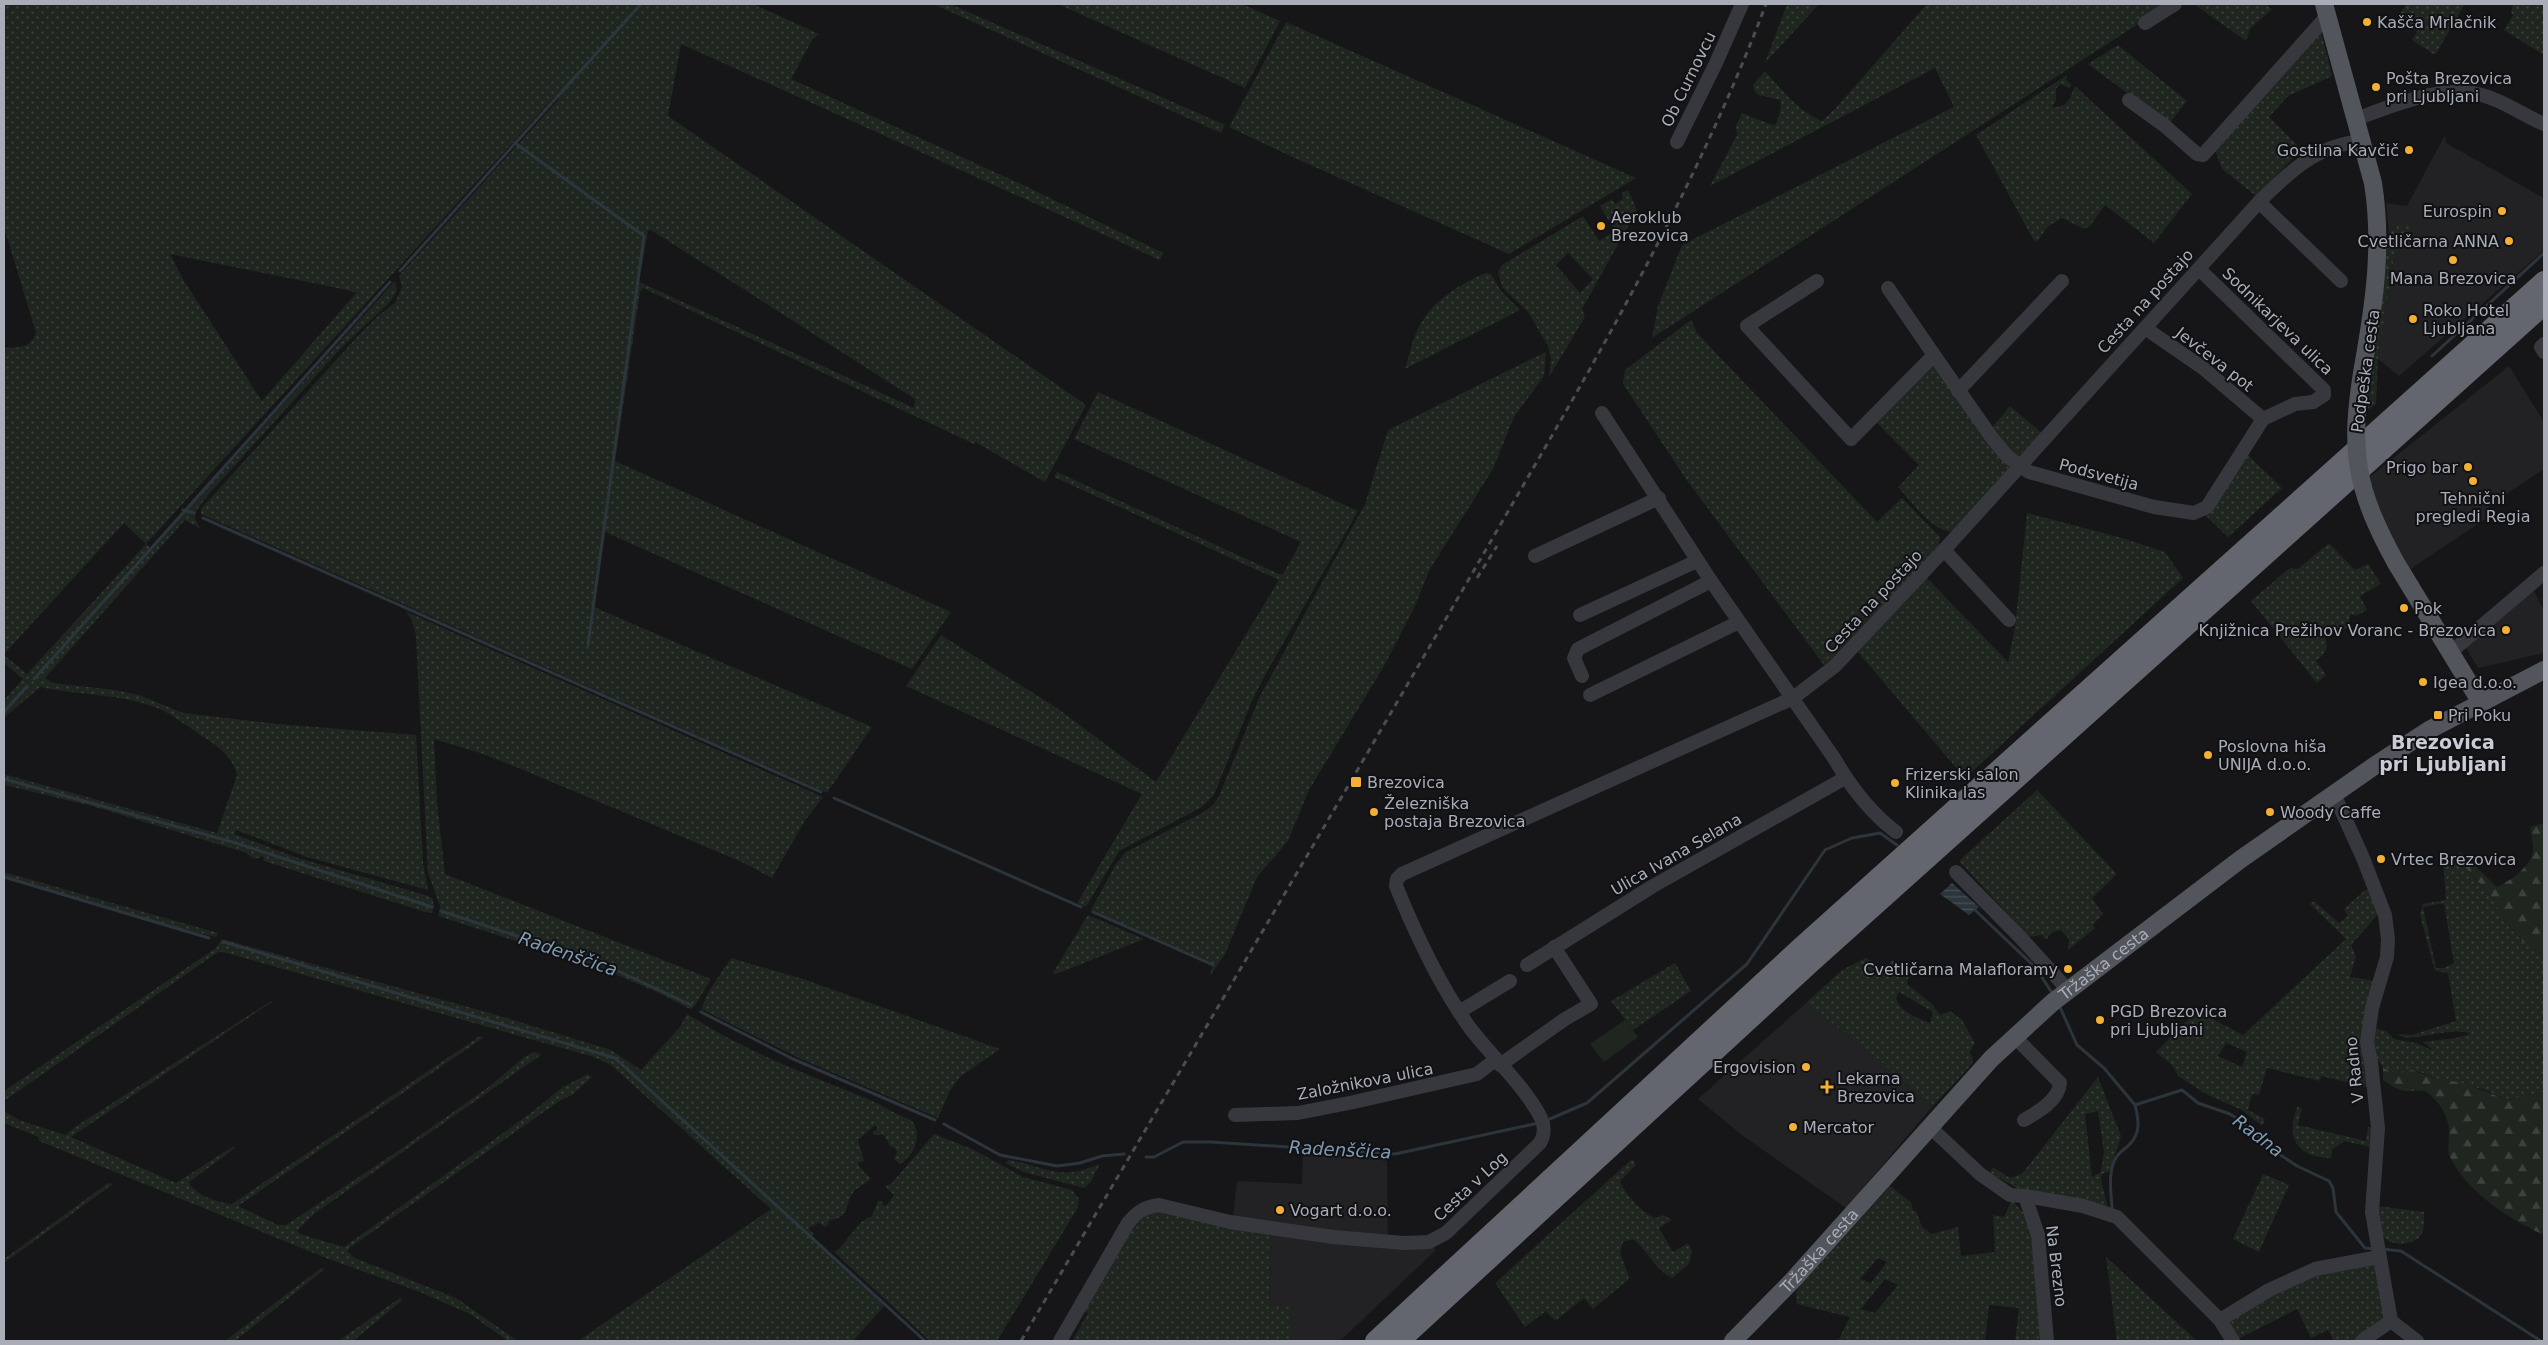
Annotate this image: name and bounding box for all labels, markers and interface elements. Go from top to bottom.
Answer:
place label: Kašča Mrlačnik [2377,13,2497,32]
marker: Kašča Mrlačnik [2361,16,2373,28]
street label: Ob Curnovcu [1657,28,1720,130]
place label: Pošta Brezovica pri Ljubljani [2386,69,2512,106]
marker: Pošta Brezovica pri Ljubljani [2370,81,2382,93]
place label: Gostilna Kavčič [2277,141,2399,160]
marker: Gostilna Kavčič [2403,144,2415,156]
place label: Eurospin [2423,202,2492,221]
marker: Eurospin [2496,205,2508,217]
place label: Aeroklub Brezovica [1611,208,1689,245]
marker: Aeroklub Brezovica [1595,220,1607,232]
place label: Cvetličarna ANNA [2358,232,2499,251]
marker: Cvetličarna ANNA [2503,235,2515,247]
street label: Cesta na postajo [2093,245,2197,358]
marker: Mana Brezovica [2447,254,2459,266]
street label: Sodnikarjeva ulica [2218,264,2337,379]
place label: Mana Brezovica [2390,269,2516,288]
place label: Roko Hotel Ljubljana [2423,301,2509,338]
street label: Podpeška cesta [2347,308,2384,434]
marker: Roko Hotel Ljubljana [2407,313,2419,325]
street label: Jevčeva pot [2171,323,2257,396]
street label: Podsvetija [2057,455,2141,494]
place label: Prigo bar [2386,458,2458,477]
marker: Prigo bar [2462,461,2474,473]
marker: Tehnični pregledi Regia [2467,475,2479,487]
place label: Tehnični pregledi Regia [2415,489,2531,526]
street label: Cesta na postajo [1821,546,1926,657]
place label: Pok [2414,599,2443,618]
marker: Pok [2398,602,2410,614]
place label: Knjižnica Prežihov Voranc - Brezovica [2199,621,2496,640]
marker: Knjižnica Prežihov Voranc - Brezovica [2500,624,2512,636]
place label: Igea d.o.o. [2433,673,2517,692]
marker: Igea d.o.o. [2417,676,2429,688]
place label: Pri Poku [2448,706,2511,725]
marker: Pri Poku [2432,709,2444,721]
district label: Brezovica pri Ljubljani [2379,731,2507,775]
place label: Poslovna hiša UNIJA d.o.o. [2218,737,2327,774]
marker: Poslovna hiša UNIJA d.o.o. [2202,749,2214,761]
place label: Frizerski salon Klinika las [1905,765,2019,802]
place label: Brezovica [1367,773,1445,792]
marker: Brezovica [1349,775,1363,789]
marker: Frizerski salon Klinika las [1889,777,1901,789]
place label: Železniška postaja Brezovica [1384,794,1525,831]
place label: Woody Caffe [2280,803,2381,822]
marker: Železniška postaja Brezovica [1368,806,1380,818]
marker: Woody Caffe [2264,806,2276,818]
street label: Ulica Ivana Selana [1608,809,1745,900]
place label: Vrtec Brezovica [2391,850,2516,869]
marker: Vrtec Brezovica [2375,853,2387,865]
street label: Tržaška cesta [2054,924,2152,1005]
water label: Radenščica [516,927,620,980]
place label: Cvetličarna Malafloramy [1863,960,2058,979]
marker: Cvetličarna Malafloramy [2062,963,2074,975]
place label: PGD Brezovica pri Ljubljani [2110,1002,2227,1039]
marker: PGD Brezovica pri Ljubljani [2094,1014,2106,1026]
street label: V Radno [2342,1036,2367,1104]
place label: Ergovision [1713,1058,1796,1077]
street label: Založnikova ulica [1295,1059,1435,1104]
marker: Ergovision [1800,1061,1812,1073]
place label: Lekarna Brezovica [1837,1069,1915,1106]
marker: Lekarna Brezovica [1821,1081,1833,1093]
water label: Radna [2229,1110,2288,1161]
place label: Mercator [1803,1118,1875,1137]
marker: Mercator [1787,1121,1799,1133]
water label: Radenščica [1288,1136,1392,1163]
street label: Cesta v Log [1430,1147,1511,1225]
place label: Vogart d.o.o. [1290,1201,1392,1220]
marker: Vogart d.o.o. [1274,1204,1286,1216]
street label: Tržaška cesta [1776,1205,1863,1298]
street label: Na Brezno [2042,1224,2071,1308]

